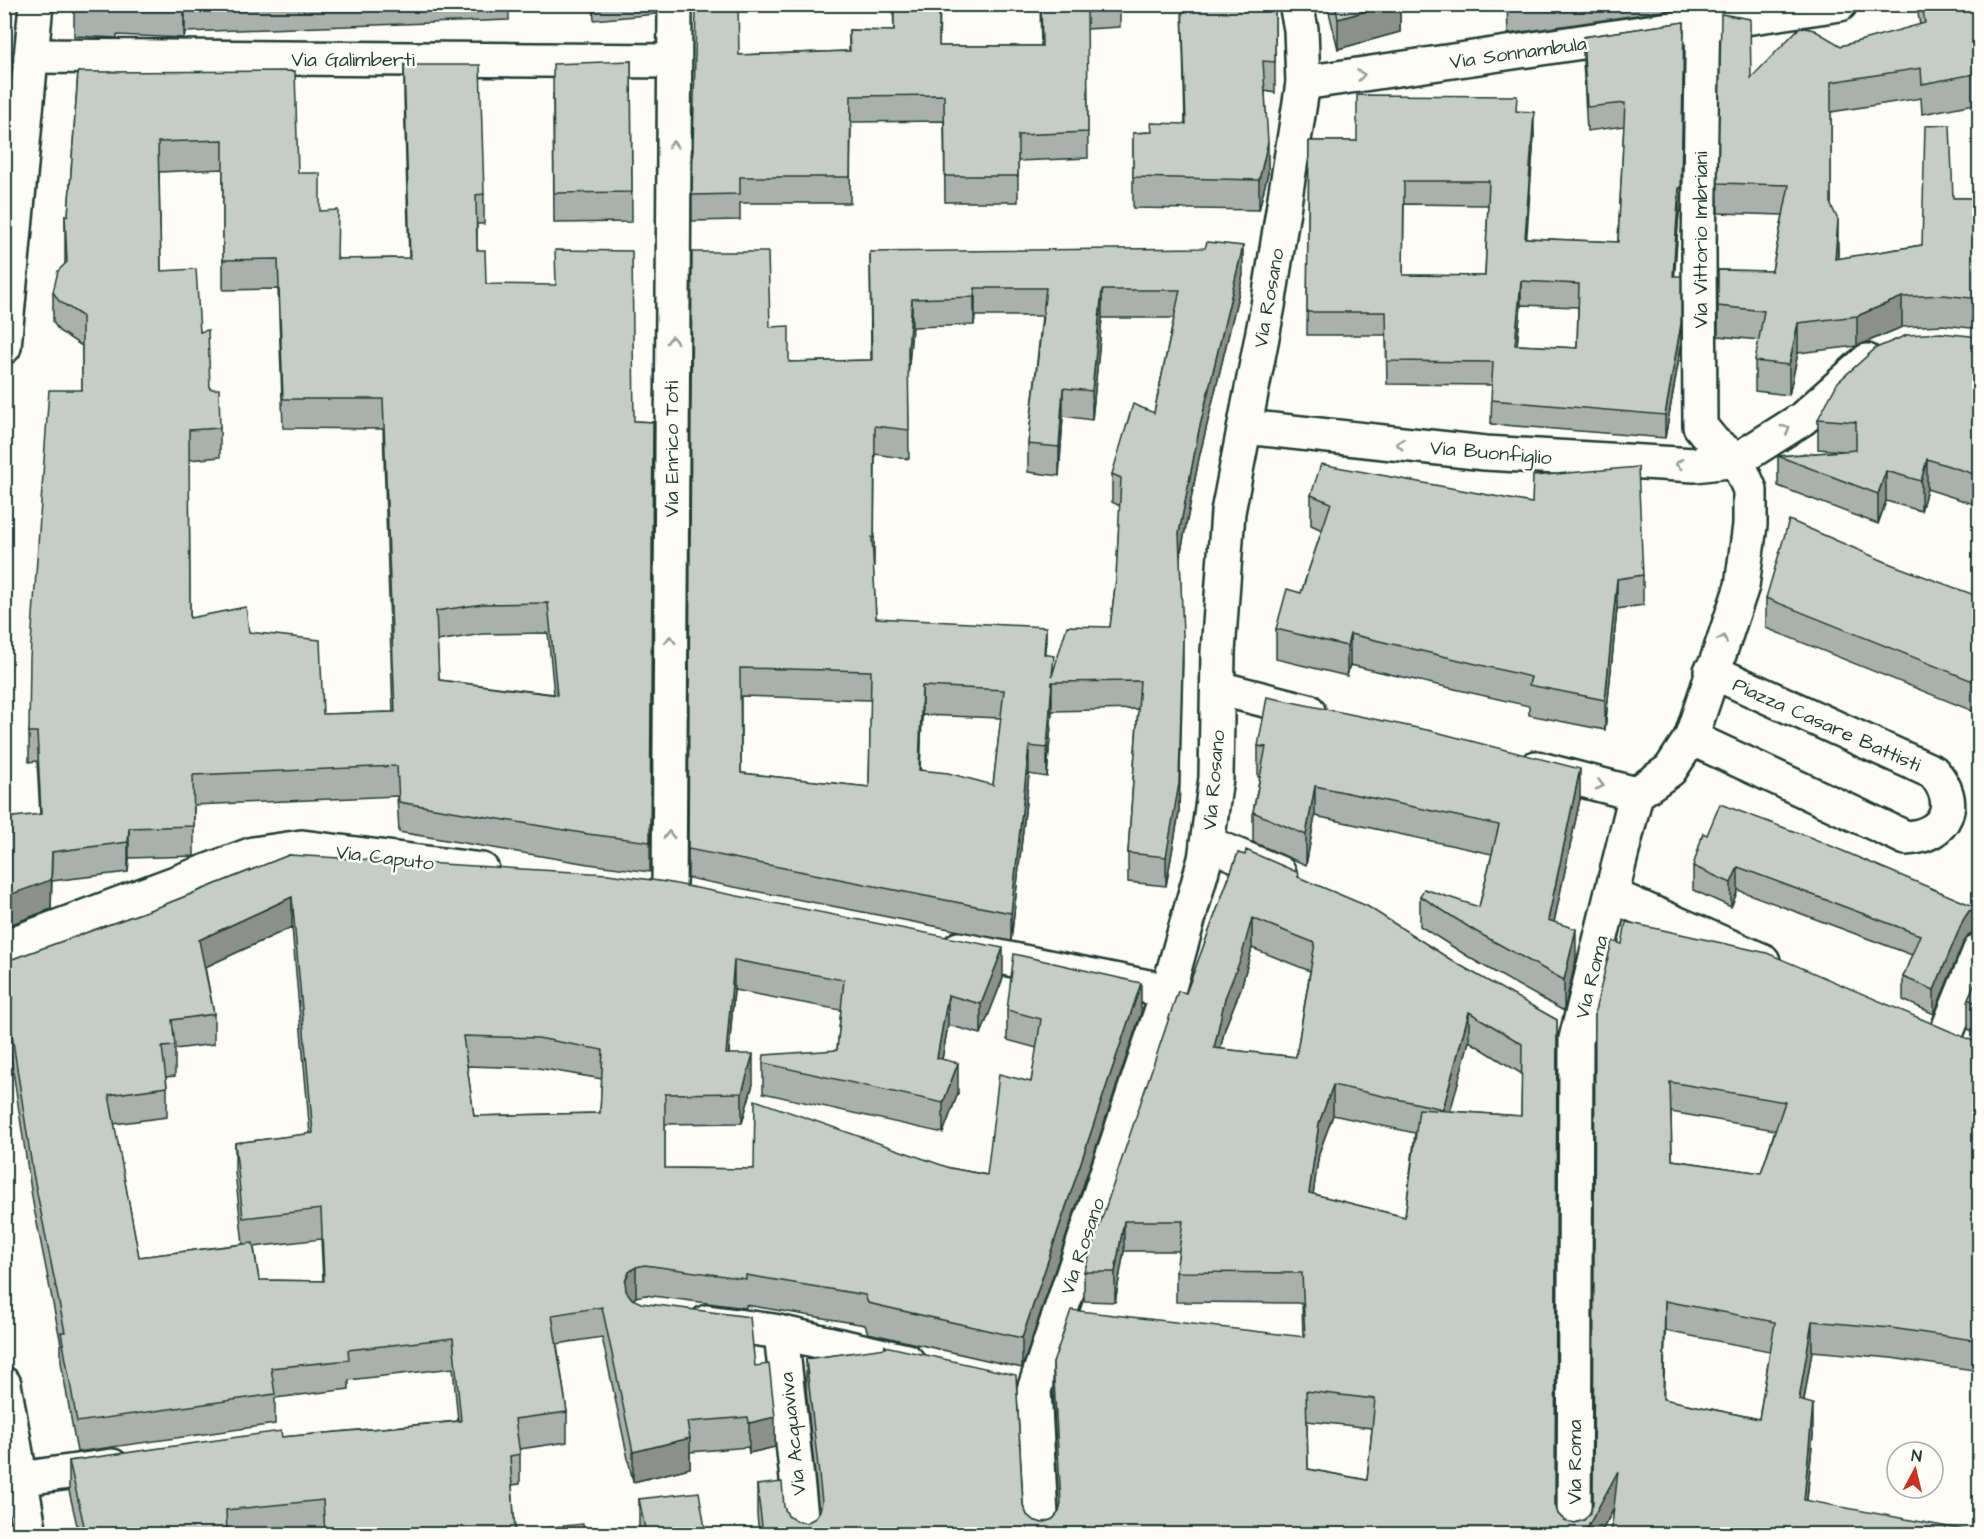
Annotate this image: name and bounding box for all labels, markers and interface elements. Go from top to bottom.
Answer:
street label: Via Sonnambula [1448,30,1589,76]
street label: Via Galimberti [291,46,415,74]
one-way arrow [1357,69,1366,81]
one-way arrow [667,140,679,149]
street label: Via Vittorio Imbriani [1687,151,1715,329]
street label: Via Rosano [1246,246,1292,350]
one-way arrow [666,335,678,344]
street label: Via Enrico Toti [658,381,686,517]
one-way arrow [1780,425,1791,436]
street label: Via Buonfiglio [1429,434,1553,473]
one-way arrow [1396,438,1405,451]
one-way arrow [1674,457,1683,470]
one-way arrow [1715,634,1728,644]
one-way arrow [664,635,676,644]
street label: Piazza Casare Battisti [1728,671,1925,779]
street label: Via Rosano [1196,729,1232,831]
one-way arrow [1595,777,1605,790]
one-way arrow [663,830,675,839]
street label: Via Caputo [334,838,436,878]
street label: Via Roma [1568,933,1616,1022]
street label: Via Rosano [1053,1194,1113,1299]
street label: Via Acquaviva [773,1371,813,1497]
street label: Via Roma [1561,1420,1589,1505]
north arrow [1885,1440,1945,1500]
text: N [1910,1445,1923,1468]

